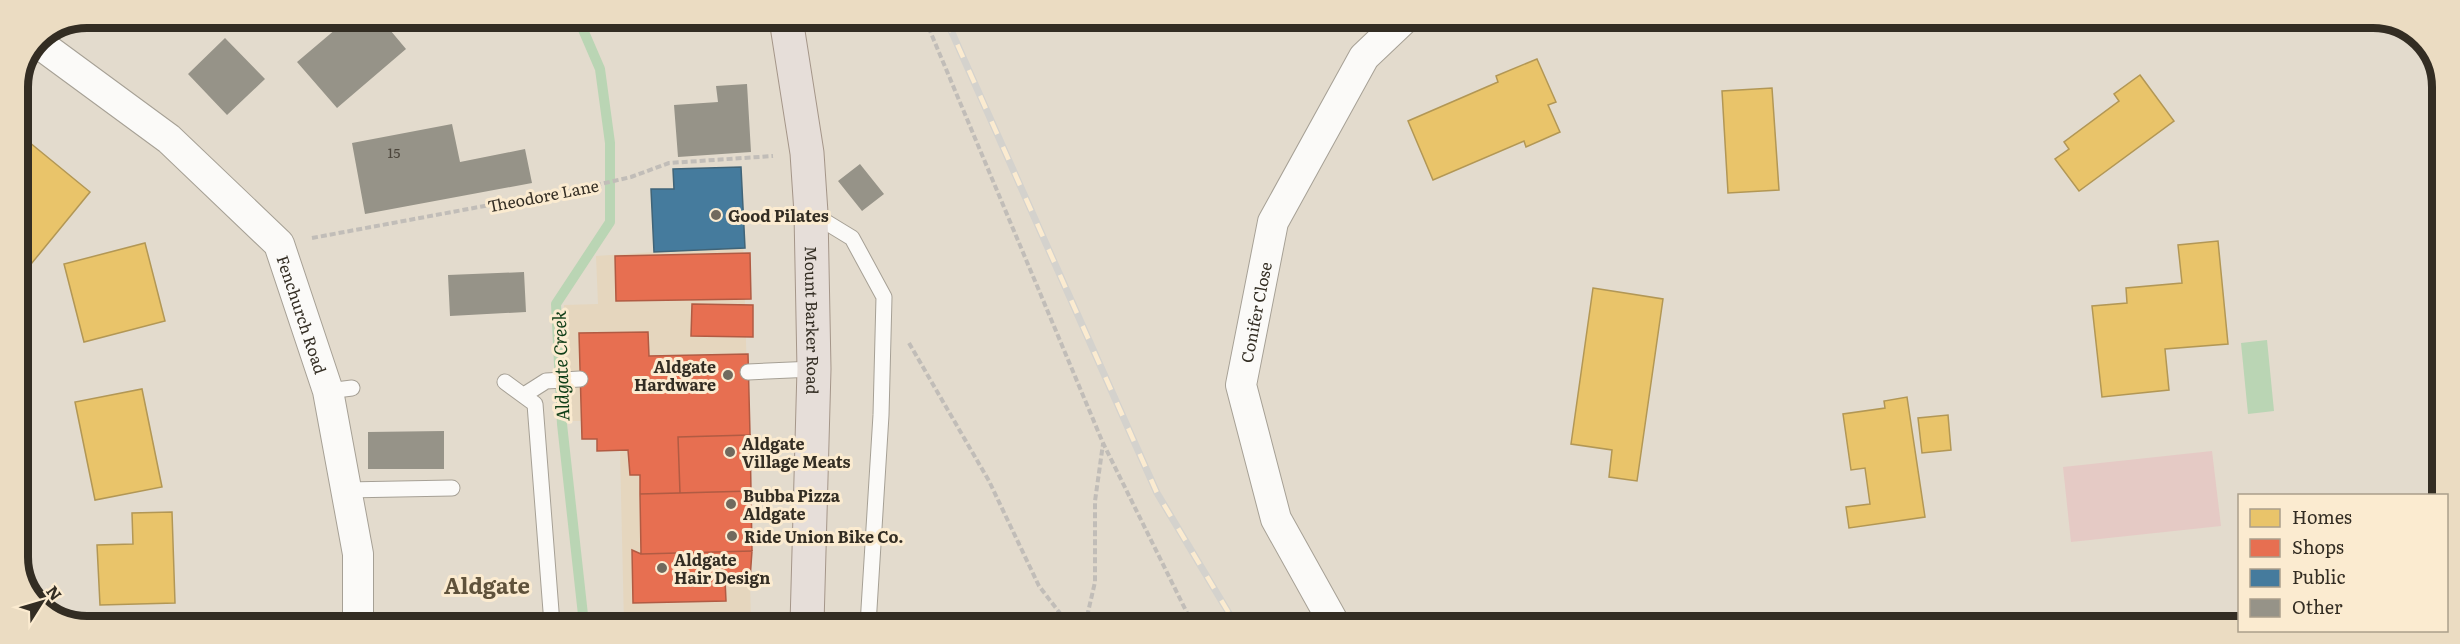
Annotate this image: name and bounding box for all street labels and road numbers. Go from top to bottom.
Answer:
street label: Theodore Lane [485,172,601,218]
street label: Mount Barker Road [800,246,826,395]
street label: Fenchurch Road [271,252,333,377]
street label: Conifer Close [1234,260,1277,365]

